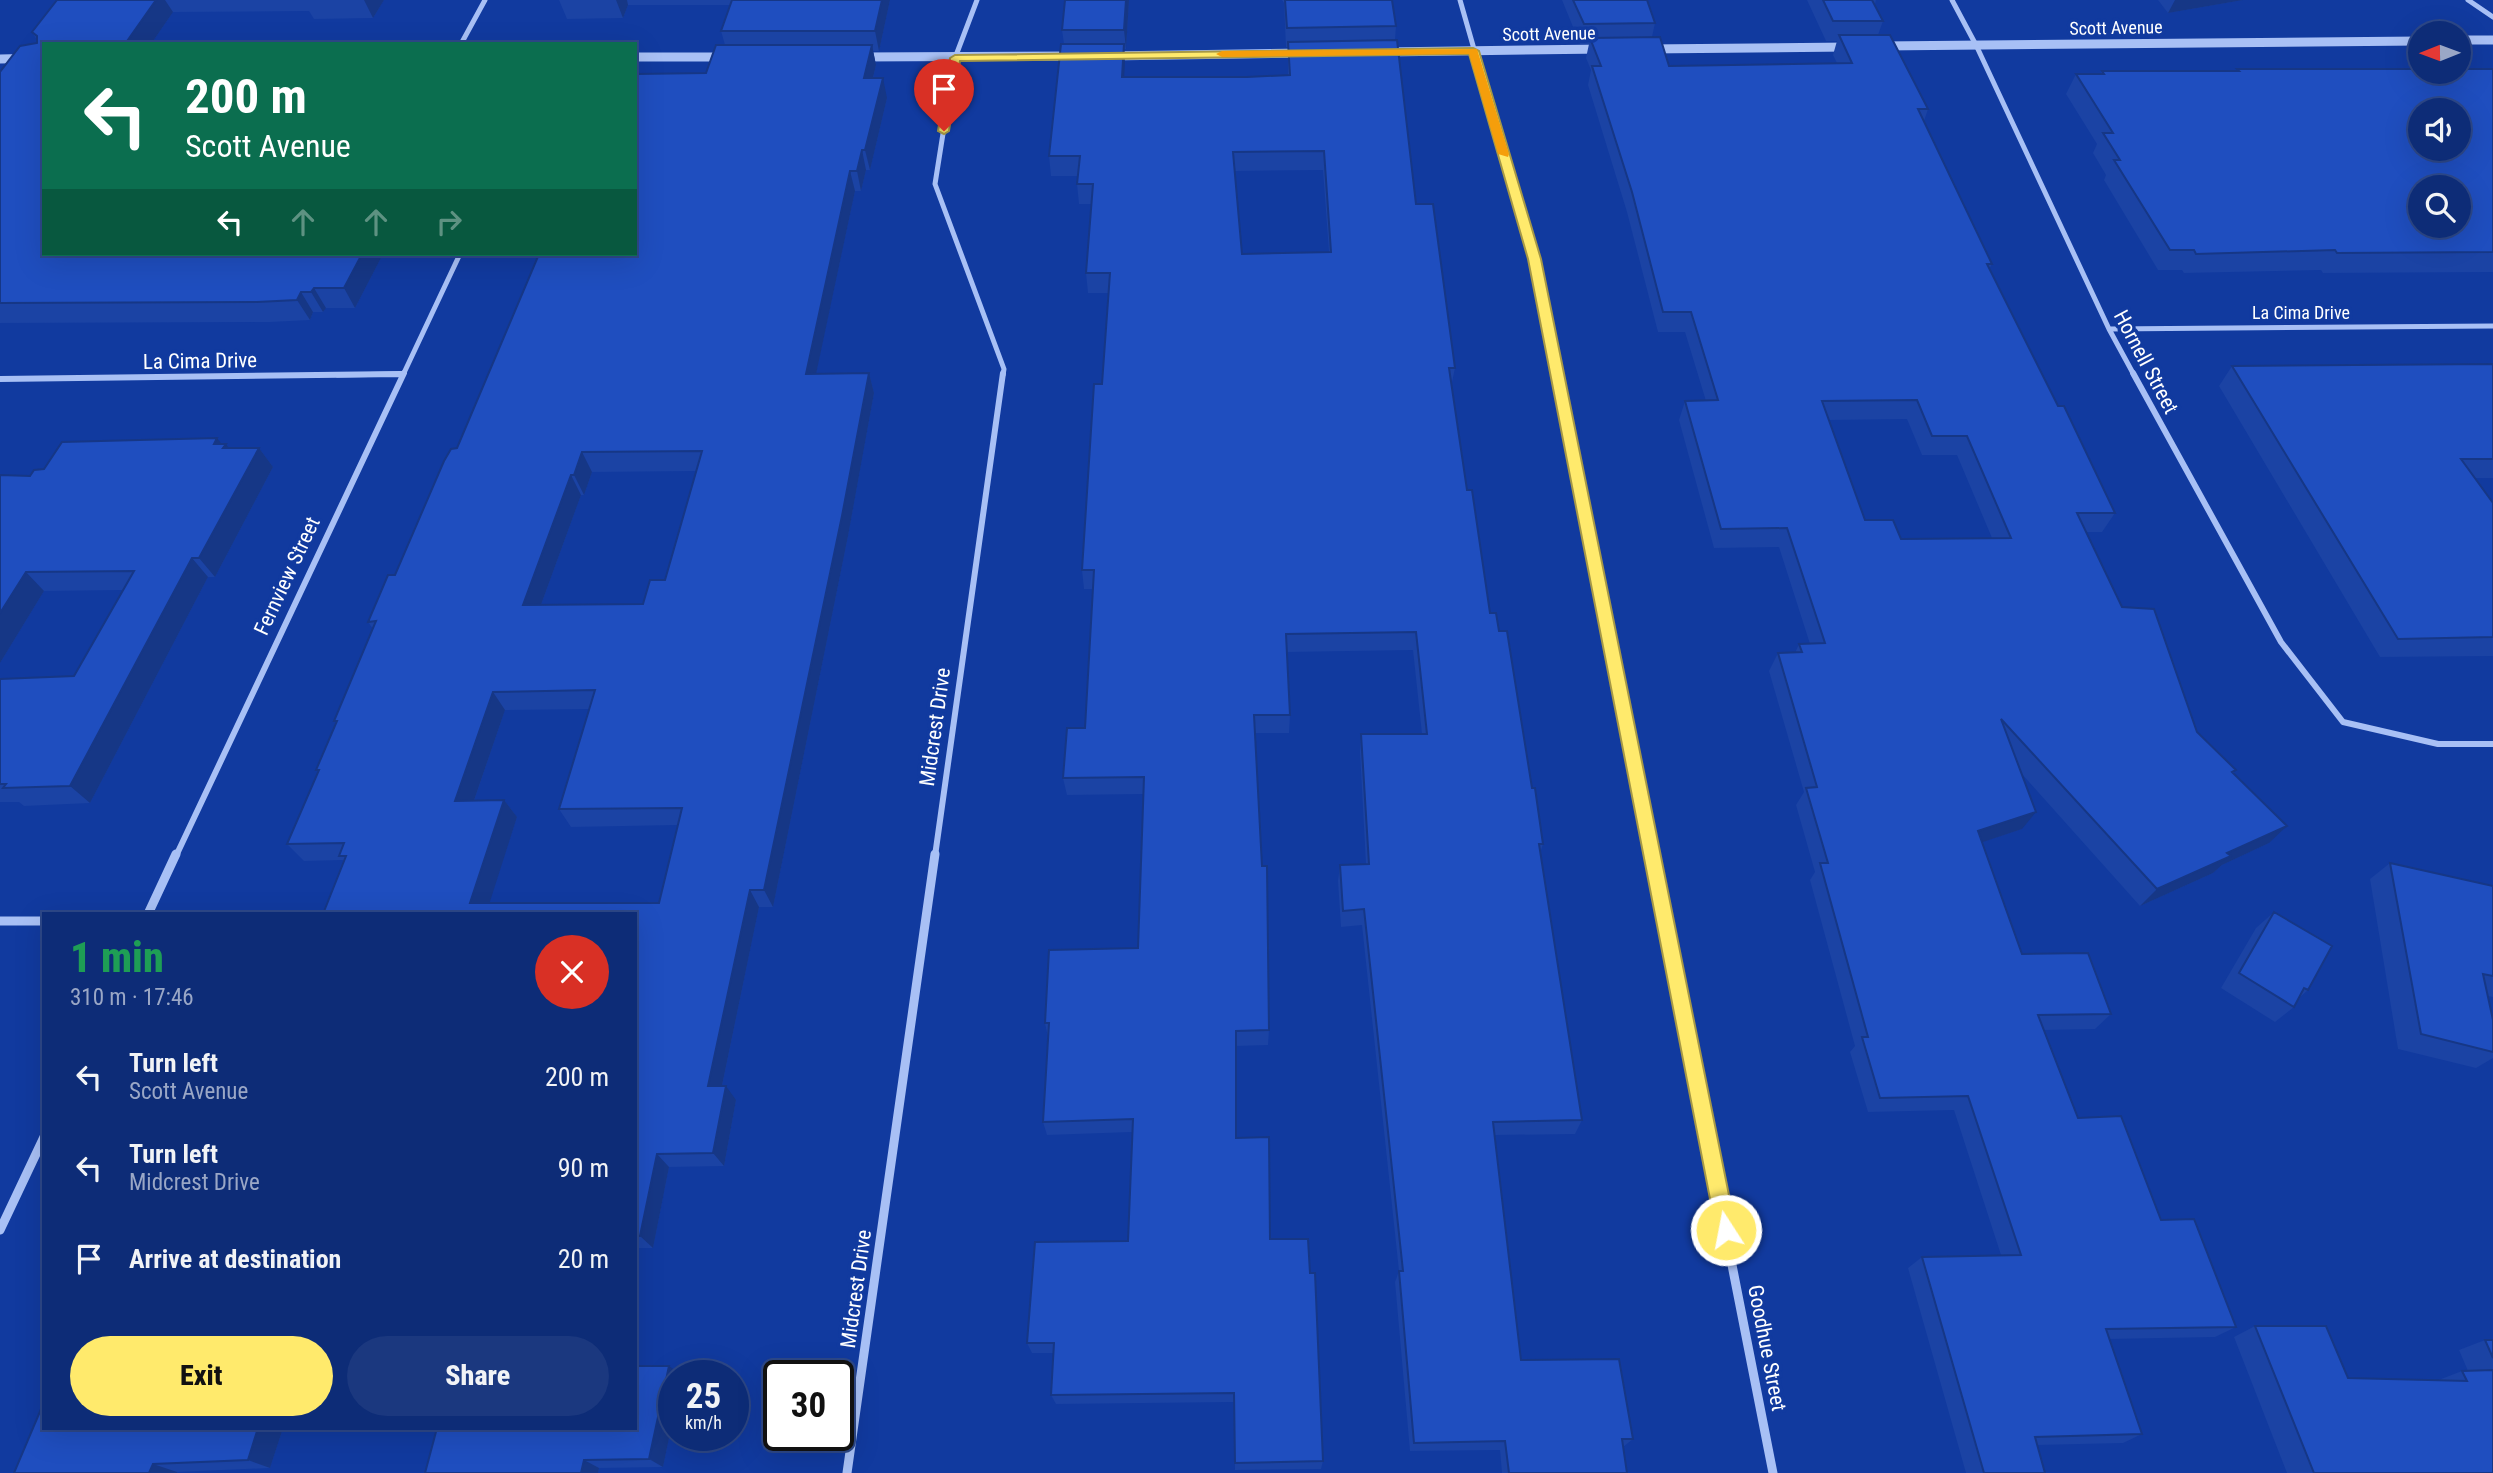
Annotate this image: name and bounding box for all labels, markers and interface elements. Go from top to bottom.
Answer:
street label: Scott Avenue [2069,16,2163,39]
north arrow [2408,21,2471,84]
map controls [2408,21,2471,238]
street label: Scott Avenue [1502,22,1596,45]
pin [914,59,974,131]
text: 200 m [185,68,307,125]
icon: left [70,70,161,161]
icon: arrive [925,70,963,108]
button: sound [2408,98,2471,161]
text: Scott Avenue [185,127,351,165]
button: search [2408,175,2471,238]
icon: left [211,203,249,241]
icon: ahead [284,203,322,241]
icon: ahead [357,203,395,241]
icon: right [430,203,468,241]
street label: La Cima Drive [2252,302,2350,323]
street label: Hornell Street [2109,306,2183,418]
street label: La Cima Drive [143,348,257,374]
street label: Fernview Street [249,513,325,639]
street label: Midcrest Drive [915,666,955,788]
text: 1 min [70,933,164,982]
button: close [535,935,609,1009]
text: 310 m · 17:46 [70,984,194,1011]
text: Turn left [129,1048,218,1078]
icon: left [70,1058,108,1096]
text: 200 m [545,1062,609,1092]
text: Scott Avenue [129,1078,248,1105]
text: Turn left [129,1139,218,1169]
icon: left [70,1149,108,1187]
text: 90 m [558,1153,609,1183]
text: Midcrest Drive [129,1169,260,1196]
position arrow [1689,1193,1763,1267]
street label: Midcrest Drive [836,1228,876,1350]
icon: arrive [70,1240,108,1278]
text: Arrive at destination [129,1244,341,1274]
text: 20 m [558,1244,609,1274]
street label: Goodhue Street [1743,1283,1791,1413]
button: Exit [70,1336,333,1416]
button: Share [347,1336,609,1416]
speed limit sign: 30 [763,1360,854,1451]
text: 25 [686,1376,721,1417]
text: km/h [685,1412,722,1433]

